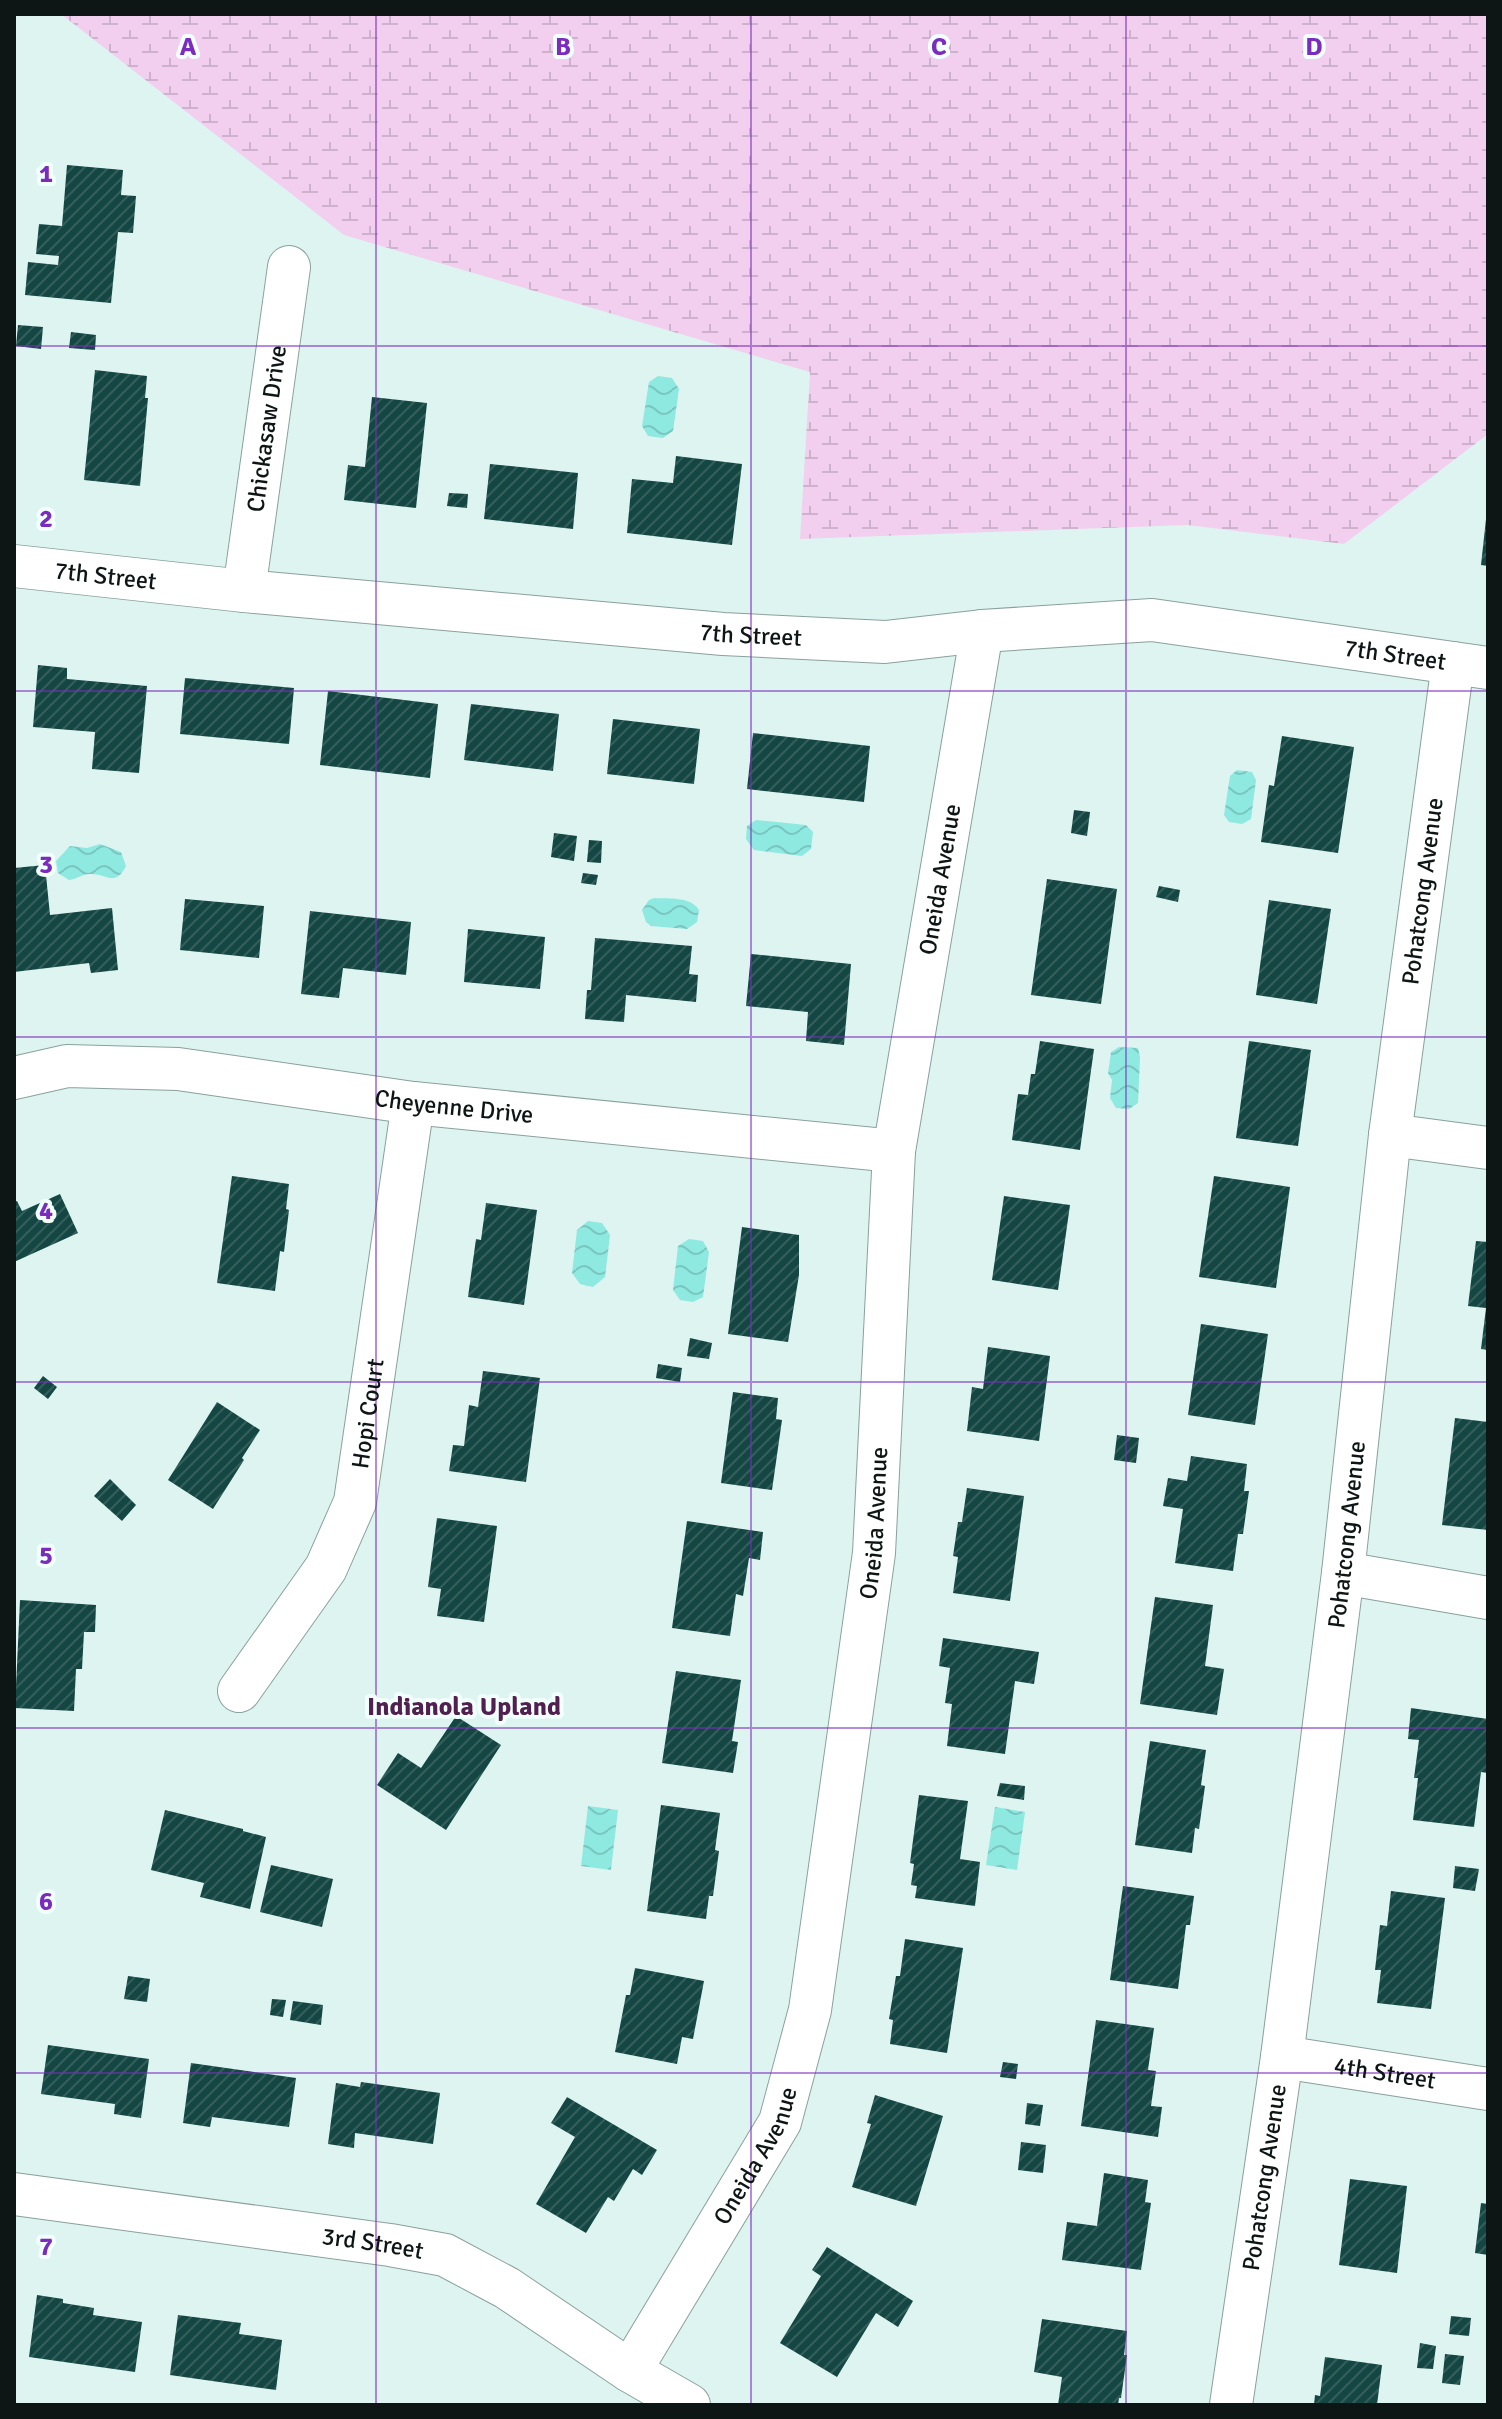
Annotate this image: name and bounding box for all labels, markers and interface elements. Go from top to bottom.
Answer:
text: A [180,31,197,63]
text: B [555,31,571,63]
text: C [931,31,947,63]
text: D [1305,31,1323,63]
text: 1 [39,158,53,190]
street label: Chickasaw Drive [240,343,293,514]
text: 2 [39,503,53,535]
street label: 7th Street [53,556,158,596]
street label: 7th Street [698,617,803,653]
street label: 7th Street [1342,633,1448,677]
street label: Pohatcong Avenue [1395,796,1450,987]
street label: Oneida Avenue [912,802,967,957]
text: 3 [39,849,53,881]
street label: Cheyenne Drive [373,1083,535,1130]
text: 4 [39,1195,53,1227]
street label: Hopi Court [345,1357,391,1471]
street label: Pohatcong Avenue [1321,1439,1372,1630]
street label: Oneida Avenue [853,1446,894,1601]
text: 5 [39,1540,53,1572]
district label: Indianola Upland [367,1691,561,1723]
text: 6 [39,1886,53,1918]
street label: 4th Street [1332,2050,1438,2096]
street label: Pohatcong Avenue [1236,2082,1293,2273]
street label: Oneida Avenue [707,2084,804,2230]
street label: 3rd Street [320,2221,426,2266]
text: 7 [39,2231,53,2263]

